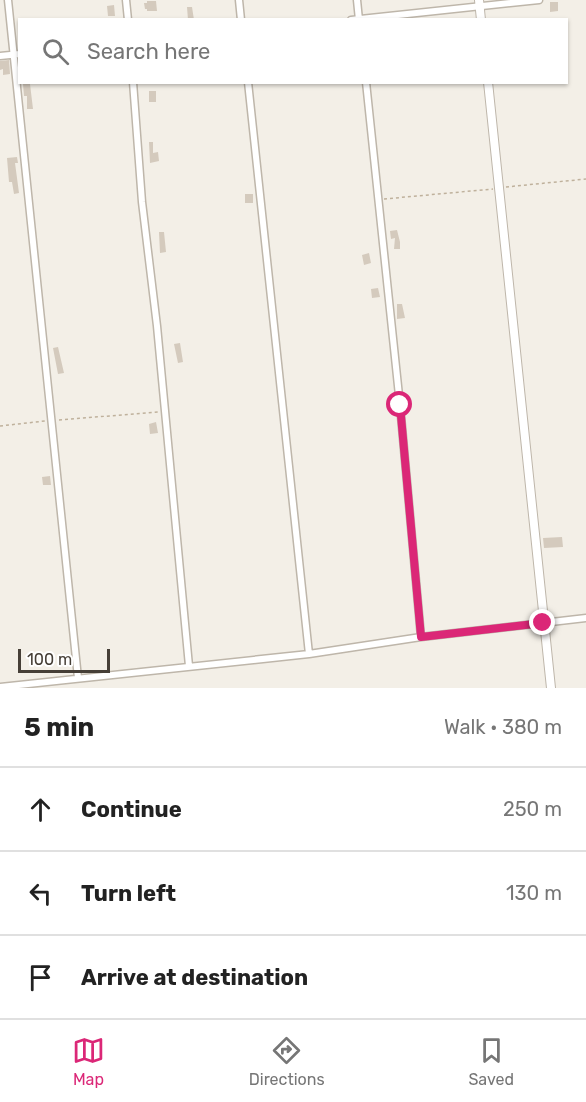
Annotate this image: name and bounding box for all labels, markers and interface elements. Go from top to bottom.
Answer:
search box [18,18,568,84]
icon: search [39,35,72,68]
text: Search here [87,38,210,65]
route start [386,391,412,417]
route end [529,609,555,635]
scale bar [18,646,110,674]
text: 100 m [27,650,72,669]
text: 5 min [24,712,94,743]
text: Walk · 380 m [444,715,562,739]
icon: ahead [24,793,57,826]
text: Continue [81,796,182,823]
text: 250 m [503,797,562,821]
icon: left [24,877,57,910]
text: Turn left [81,880,176,907]
text: 130 m [506,881,562,905]
icon: arrive [24,961,57,994]
text: Arrive at destination [81,964,308,991]
tab: Map [72,1034,105,1089]
tab: Directions [249,1034,325,1089]
tab: Saved [468,1034,514,1089]

